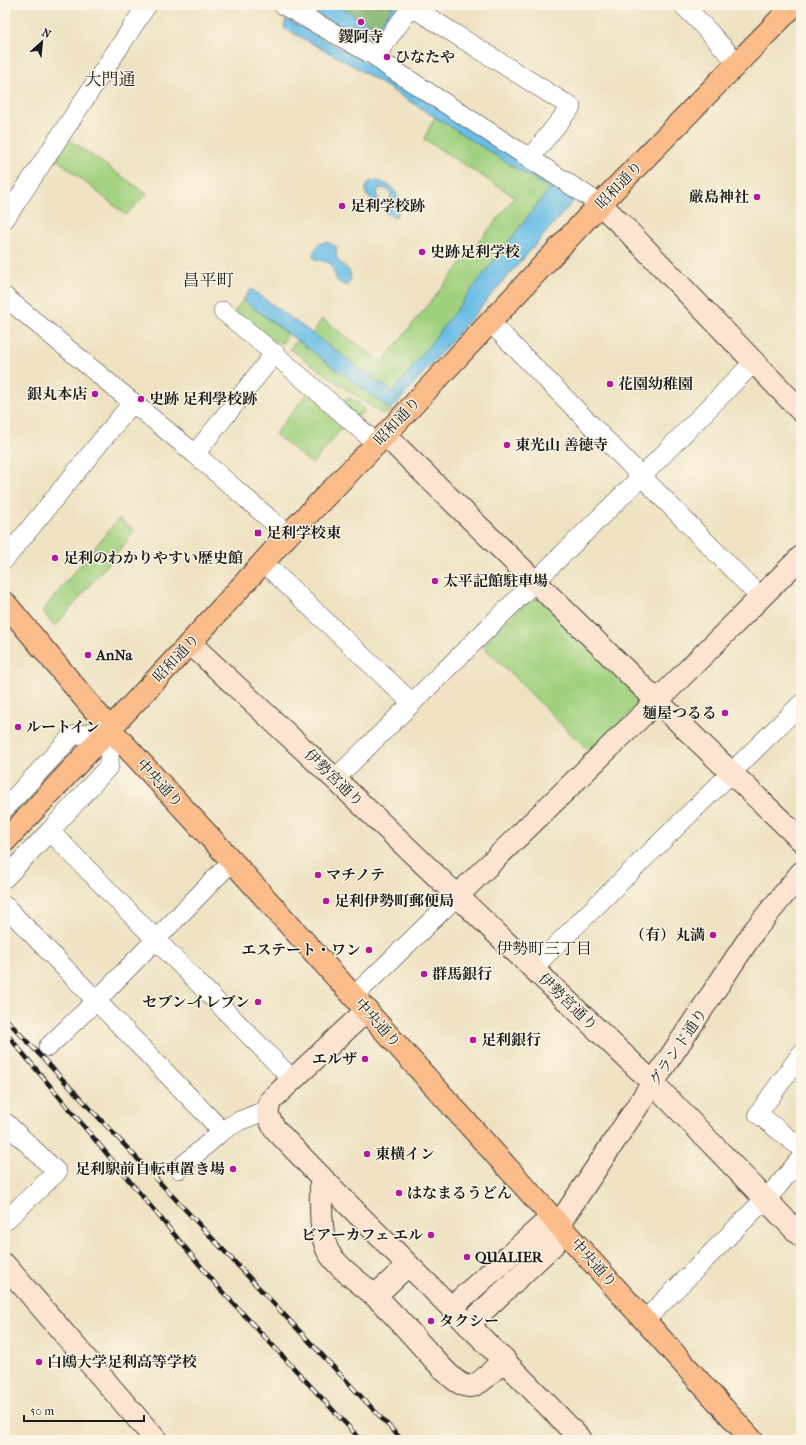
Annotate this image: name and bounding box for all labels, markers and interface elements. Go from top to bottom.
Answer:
marker: 鑁阿寺 [356,17,366,27]
north arrow [22,22,62,62]
text: N [40,26,54,42]
place label: 鑁阿寺 [338,28,384,46]
place label: ひなたや [395,48,455,66]
marker: ひなたや [382,52,392,62]
district label: 大門通 [85,69,136,89]
street label: 昭和通り [592,157,646,213]
place label: 厳島神社 [689,188,749,206]
marker: 厳島神社 [752,192,762,202]
place label: 足利学校跡 [350,197,425,215]
marker: 足利学校跡 [337,201,347,211]
place label: 史跡足利学校 [430,243,520,261]
marker: 史跡足利学校 [417,247,427,257]
district label: 昌平町 [183,270,234,290]
place label: 花園幼稚園 [618,375,693,393]
marker: 花園幼稚園 [605,379,615,389]
place label: 銀丸本店 [27,385,87,403]
marker: 銀丸本店 [90,389,100,399]
place label: 史跡 足利學校跡 [149,390,257,408]
street label: 昭和通り [370,393,424,449]
marker: 史跡 足利學校跡 [136,394,146,404]
place label: 東光山 善徳寺 [515,436,608,454]
marker: 東光山 善徳寺 [502,440,512,450]
place label: 足利学校東 [266,524,342,542]
marker: 足利学校東 [253,528,263,538]
place label: 足利のわかりやすい歴史館 [63,549,243,567]
marker: 足利のわかりやすい歴史館 [50,553,60,563]
place label: 太平記館駐車場 [443,572,548,590]
marker: 太平記館駐車場 [430,576,440,586]
street label: 昭和通り [149,630,203,686]
place label: AnNa [95,646,133,664]
marker: AnNa [83,650,93,660]
place label: 麺屋つるる [642,704,717,722]
marker: 麺屋つるる [720,708,730,718]
place label: ルートイン [26,718,100,736]
marker: ルートイン [13,722,23,732]
street label: 伊勢宮通り [301,745,367,811]
street label: 中央通り [133,755,187,811]
place label: マチノテ [326,866,385,884]
marker: マチノテ [313,870,323,880]
place label: 足利伊勢町郵便局 [334,892,454,910]
marker: 足利伊勢町郵便局 [321,896,331,906]
place label: （有）丸満 [630,926,705,944]
marker: （有）丸満 [708,930,718,940]
district label: 伊勢町三丁目 [496,939,592,958]
place label: エステート・ワン [241,941,361,959]
marker: エステート・ワン [364,945,374,955]
place label: 群馬銀行 [432,965,492,983]
marker: 群馬銀行 [419,969,429,979]
street label: 伊勢宮通り [535,969,601,1035]
place label: セブン-イレブン [142,993,250,1011]
street label: 中央通り [351,995,405,1051]
marker: セブン-イレブン [253,997,263,1007]
street label: グランド通り [645,1005,711,1089]
place label: 足利銀行 [481,1031,541,1049]
marker: 足利銀行 [468,1035,478,1045]
place label: エルザ [312,1050,357,1068]
marker: エルザ [360,1054,370,1064]
place label: 東横イン [375,1145,435,1163]
marker: 東横イン [362,1149,372,1159]
place label: 足利駅前自転車置き場 [75,1160,225,1178]
marker: 足利駅前自転車置き場 [228,1164,238,1174]
place label: はなまるうどん [407,1184,512,1202]
marker: はなまるうどん [394,1188,404,1198]
place label: ビアーカフェ エル [301,1226,423,1244]
marker: ビアーカフェ エル [426,1230,436,1240]
street label: 中央通り [567,1235,621,1291]
place label: QUALIER [475,1248,544,1266]
marker: QUALIER [462,1252,472,1262]
place label: タクシー [439,1312,499,1330]
marker: タクシー [426,1316,436,1326]
place label: 白鴎大学足利高等学校 [47,1353,197,1371]
marker: 白鴎大学足利高等学校 [34,1357,44,1367]
scale bar [24,1397,144,1423]
text: 50 m [30,1404,54,1418]

